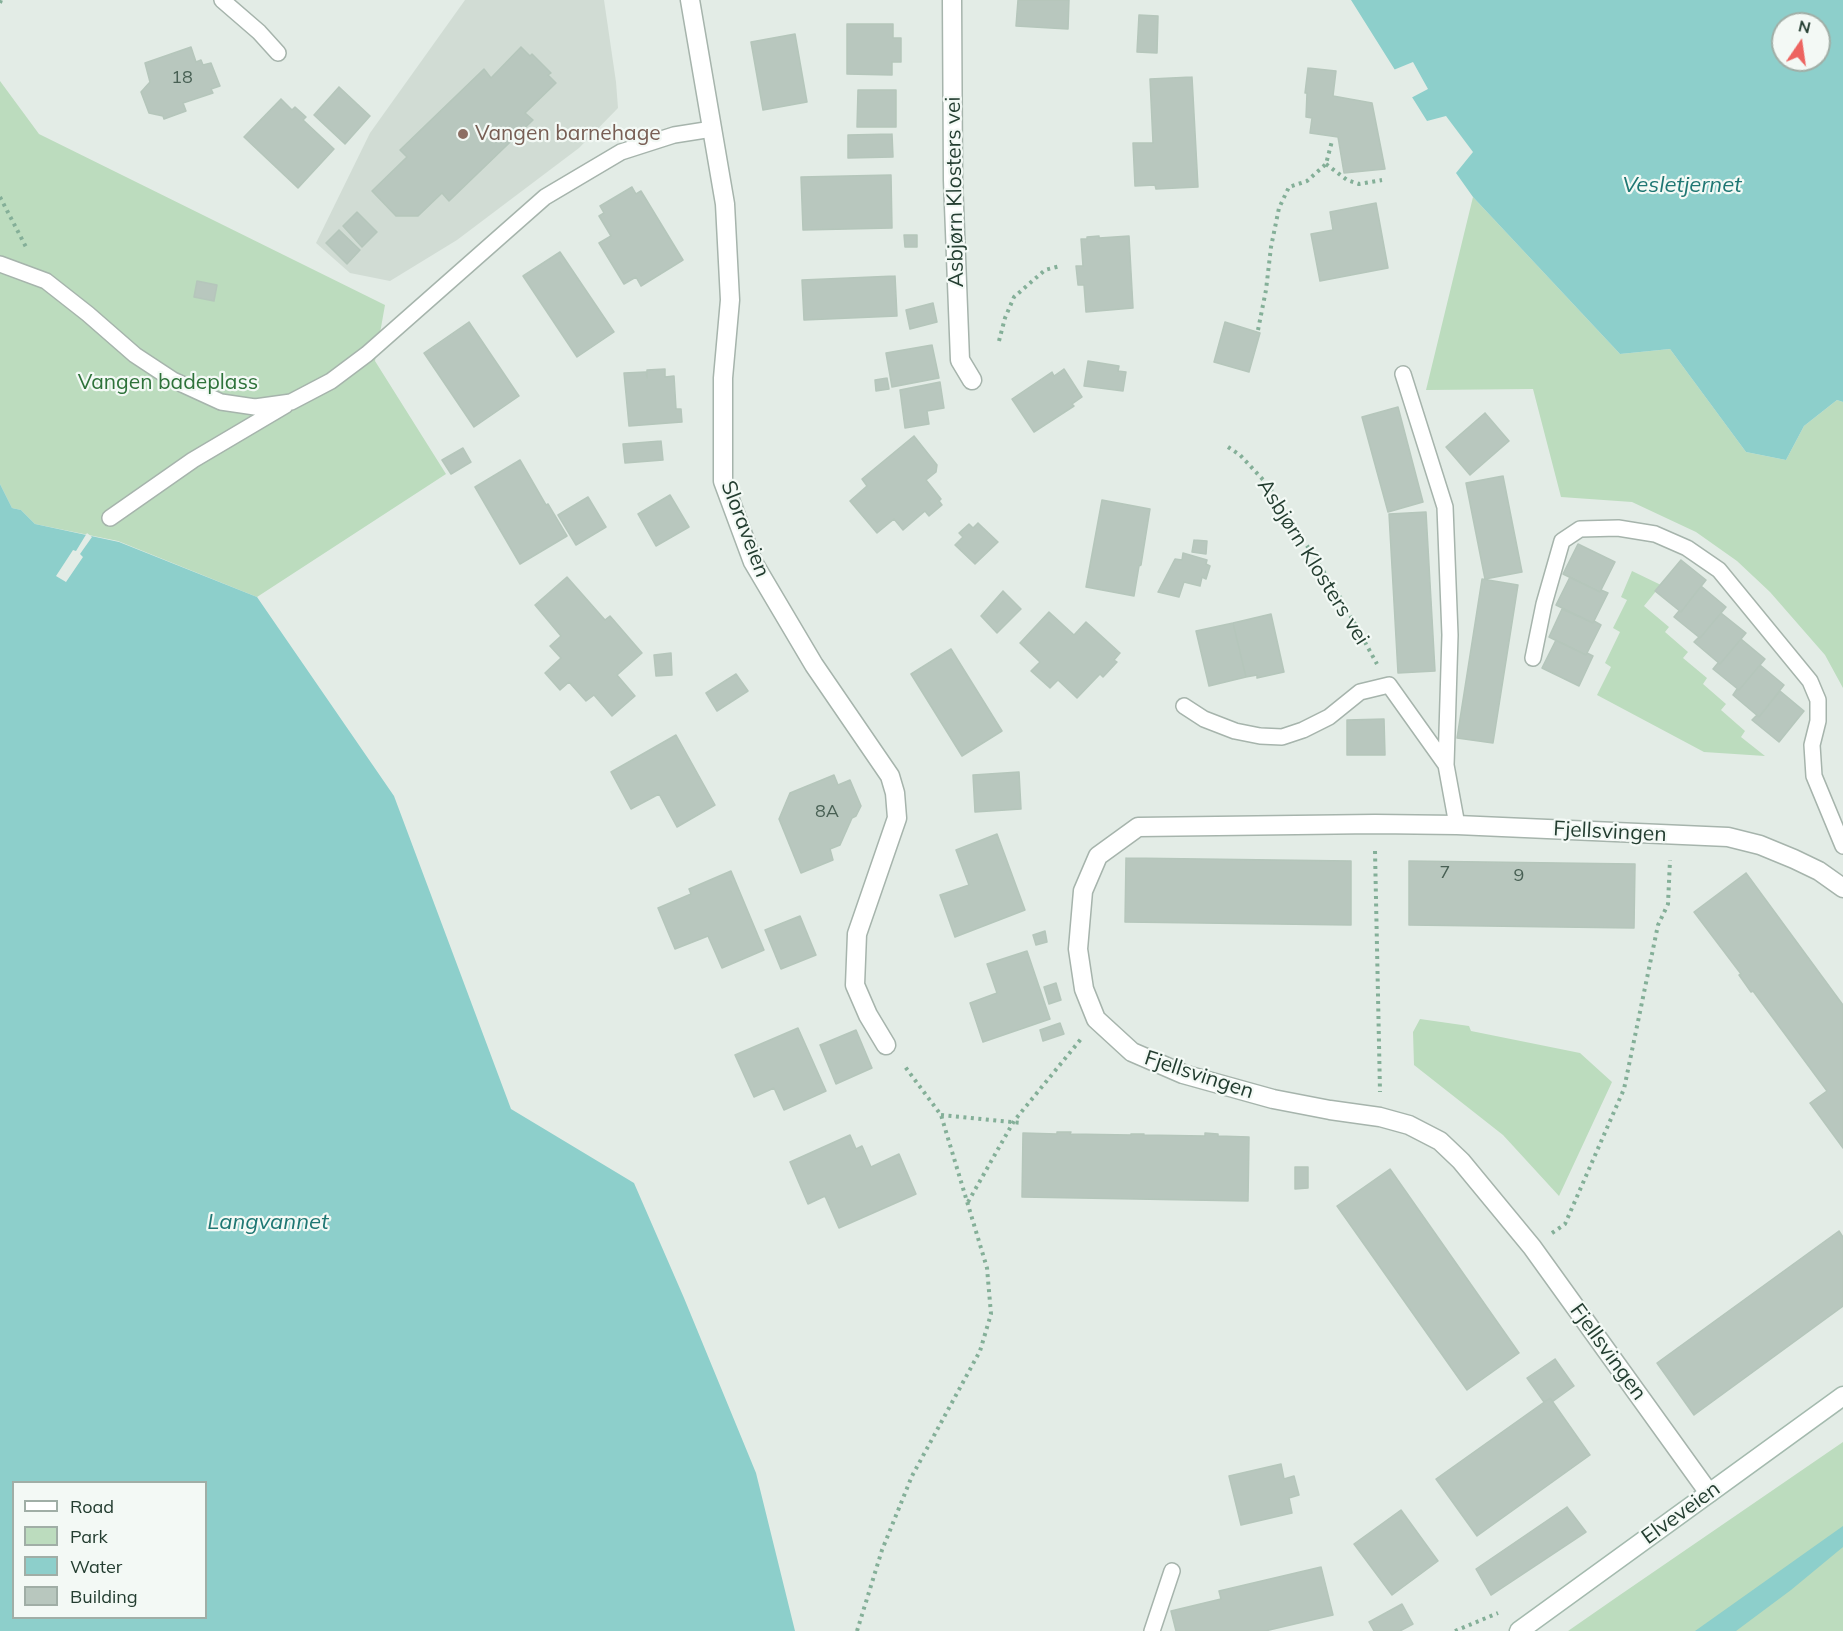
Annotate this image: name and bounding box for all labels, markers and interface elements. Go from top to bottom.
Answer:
north arrow [1771,12,1831,72]
text: N [1796,15,1813,38]
house number: 18 [171,67,193,89]
street label: Asbjørn Klosters vei [941,96,969,288]
place label: Vangen barnehage [475,121,661,147]
marker: Vangen barnehage [456,127,470,141]
water label: Vesletjernet [1622,172,1742,198]
park label: Vangen badeplass [78,370,258,396]
street label: Asbjørn Klosters vei [1252,474,1374,650]
street label: Sloraveien [715,477,775,581]
house number: 8A [815,801,839,823]
street label: Fjellsvingen [1553,816,1667,848]
house number: 7 [1440,862,1450,884]
house number: 9 [1514,865,1524,887]
street label: Fjellsvingen [1141,1046,1257,1104]
water label: Langvannet [207,1209,329,1235]
street label: Fjellsvingen [1565,1299,1651,1405]
street label: Elveveien [1637,1476,1725,1550]
legend [12,1481,207,1619]
text: Road [70,1495,114,1518]
text: Park [70,1525,108,1548]
text: Water [70,1555,122,1578]
text: Building [70,1585,138,1608]

